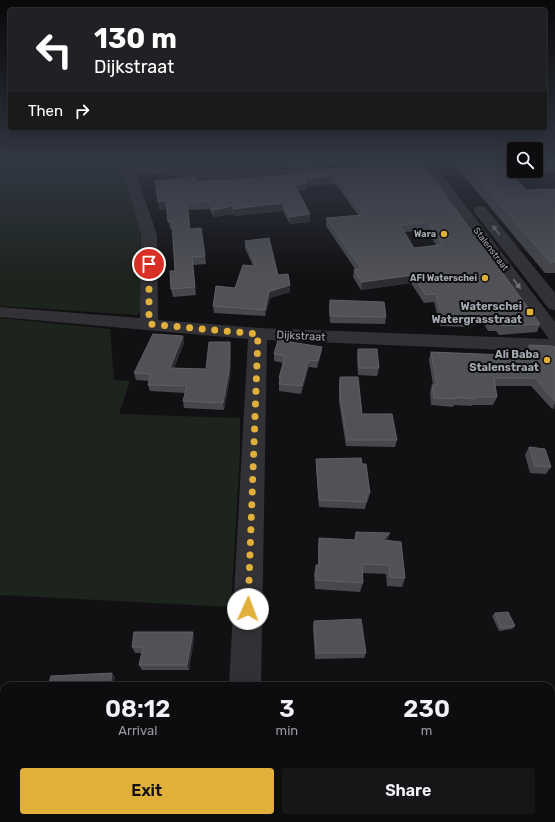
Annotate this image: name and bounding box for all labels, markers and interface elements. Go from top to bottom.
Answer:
text: 130 m [94,22,177,55]
icon: left [28,24,80,76]
text: Dijkstraat [94,56,174,78]
icon: right [71,100,93,122]
text: Then [28,102,63,120]
map controls [507,142,543,178]
button: search [507,142,543,178]
street label: Stalenstraat [471,225,511,273]
one-way arrow [492,225,500,236]
place label: Wara [414,229,436,239]
marker: Wara [439,229,449,239]
pin [132,247,166,281]
icon: arrive [138,253,160,275]
place label: AFI Waterschei [410,273,477,283]
marker: AFI Waterschei [480,273,490,283]
one-way arrow [513,279,521,289]
place label: Waterschei Watergrasstraat [431,300,522,326]
marker: Waterschei Watergrasstraat [525,307,535,317]
street label: Dijkstraat [276,328,326,344]
place label: Ali Baba Stalenstraat [469,348,539,374]
marker: Ali Baba Stalenstraat [542,355,552,365]
position arrow [227,588,269,630]
text: 08:12 [105,695,171,723]
text: 3 [279,695,295,723]
text: 230 [403,695,450,723]
text: Arrival [118,723,157,738]
text: min [276,723,298,738]
text: m [421,723,432,738]
button: Exit [20,768,274,814]
button: Share [282,768,535,814]

